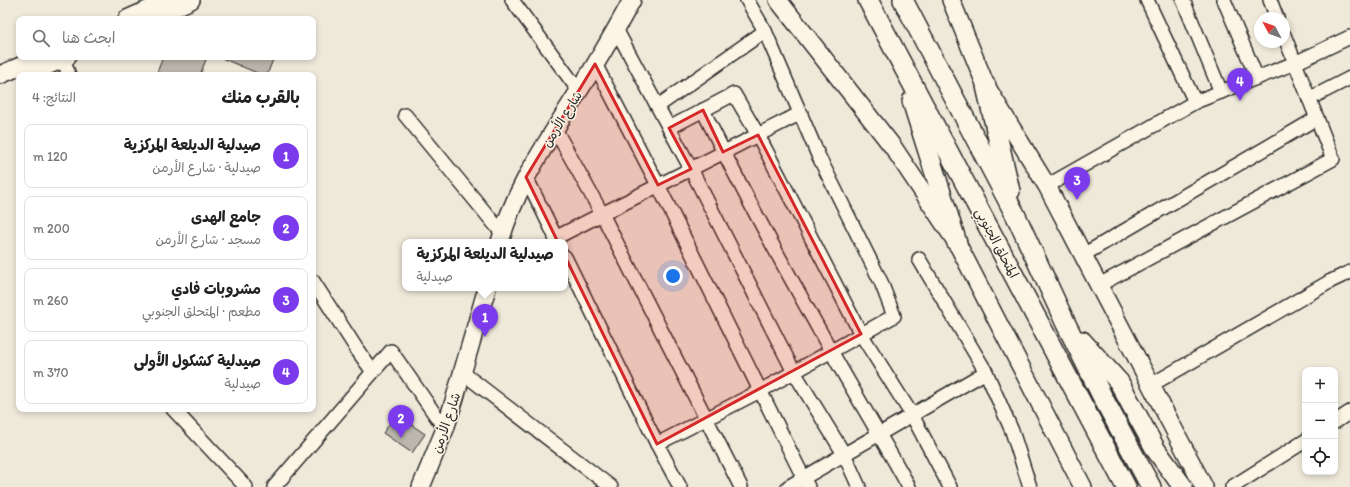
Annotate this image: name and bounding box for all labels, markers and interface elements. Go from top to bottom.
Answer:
north arrow [1254,12,1290,48]
search box [16,16,316,60]
icon: search [30,27,52,49]
text: ابحث هنا [62,29,116,47]
pin: 4 [1227,68,1253,101]
text: بالقرب منك [222,87,300,107]
street label: شارع الأرمن [538,88,587,151]
text: النتائج: 4 [32,90,76,105]
text: صيدلية الديلعة المركزية [124,136,261,154]
text: 120 m [33,149,68,164]
text: 1 [283,149,289,164]
text: صيدلية · شارع الأرمن [152,160,261,175]
pin: 3 [1064,167,1090,200]
street label: المتحلق الجنوبي [969,205,1022,282]
text: جامع الهدى [191,208,261,226]
text: 200 m [33,221,70,236]
text: 2 [283,221,289,236]
text: مسجد · شارع الأرمن [155,232,261,247]
popup [402,239,568,291]
text: صيدلية الديلعة المركزية [416,245,554,263]
your location [663,266,683,286]
text: صيدلية [416,269,453,284]
text: مشروبات فادي [171,280,261,298]
text: 260 m [33,293,69,308]
text: 3 [282,293,290,308]
text: مطعم · المتحلق الجنوبي [142,304,261,319]
pin: 1 [472,304,498,337]
text: صيدلية كشكول الأولى [134,352,261,370]
text: 370 m [33,365,68,380]
text: 4 [282,365,290,380]
map controls [1302,367,1338,475]
button: + [1302,367,1338,403]
text: صيدلية [224,376,261,391]
street label: شارع الأرمن [428,390,465,456]
button: − [1302,403,1338,439]
pin: 2 [388,405,414,438]
button: locate [1302,439,1338,475]

